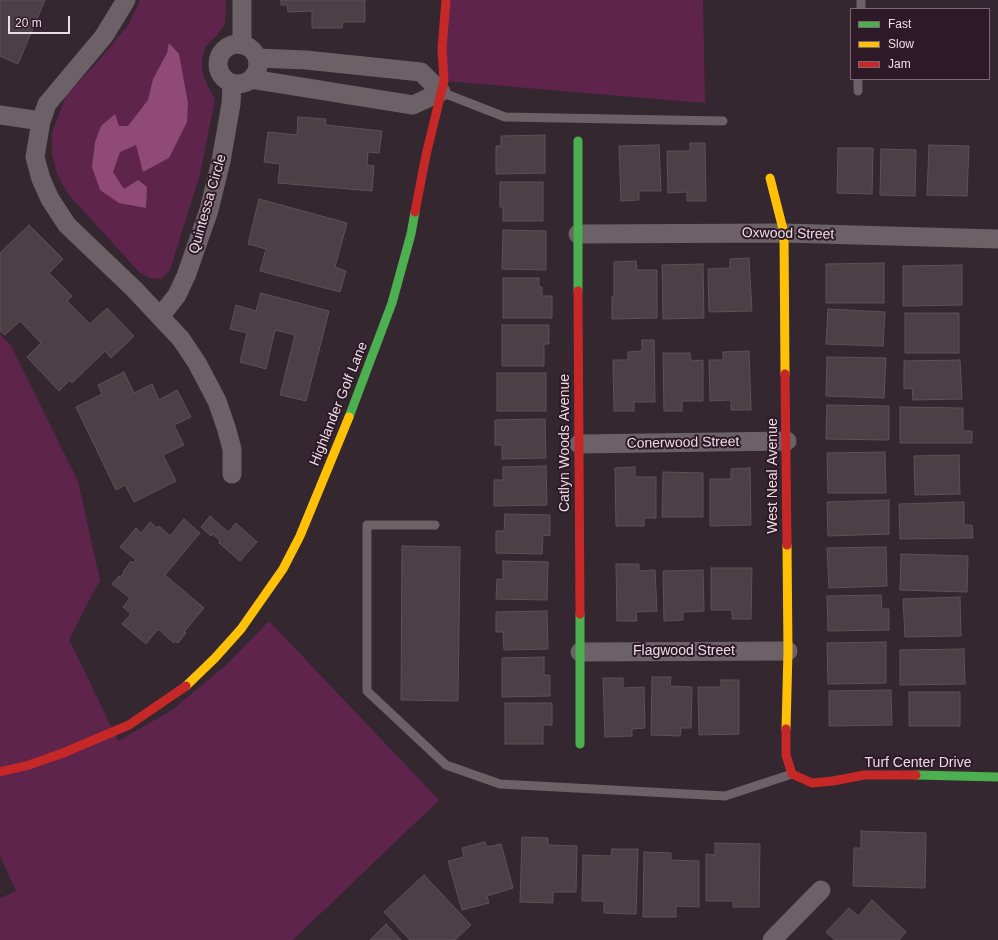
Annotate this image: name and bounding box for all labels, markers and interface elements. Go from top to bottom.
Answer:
scale bar [10,8,72,34]
legend [850,8,990,80]
text: 20 m [15,16,42,30]
text: Fast [888,17,911,31]
text: Slow [888,37,914,51]
text: Jam [888,57,911,71]
street label: Quintessa Circle [186,152,230,256]
street label: Oxwood Street [742,225,834,243]
street label: Highlander Golf Lane [306,340,372,468]
street label: Catlyn Woods Avenue [557,374,573,512]
street label: West Neal Avenue [765,418,781,534]
street label: Conerwood Street [626,434,740,452]
street label: Flagwood Street [633,643,735,659]
street label: Turf Center Drive [865,755,971,771]

